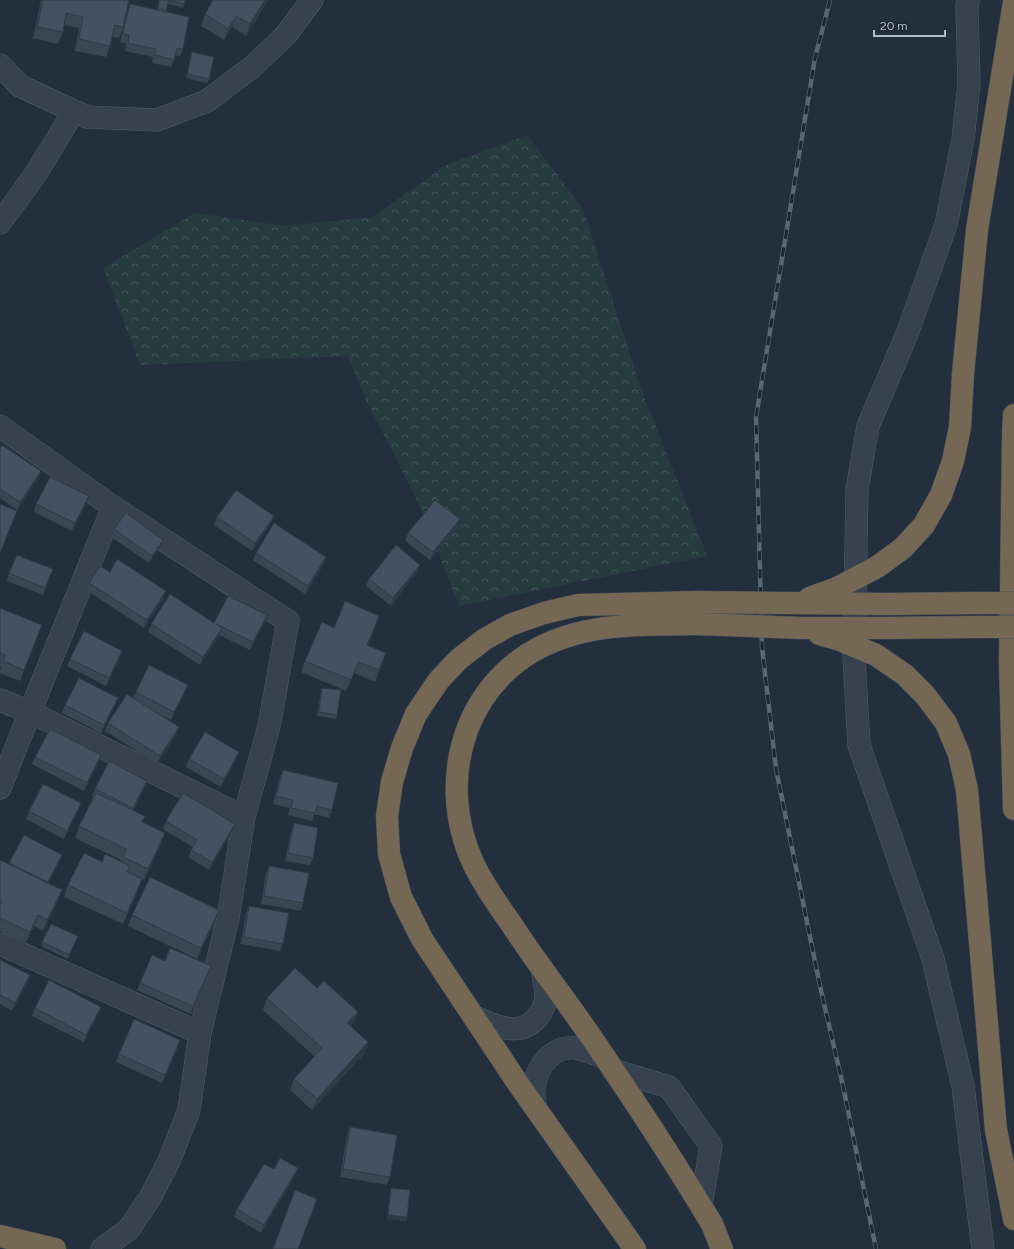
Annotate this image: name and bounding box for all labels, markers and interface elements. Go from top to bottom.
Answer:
scale bar [874,12,945,38]
text: 20 m [880,19,908,33]

